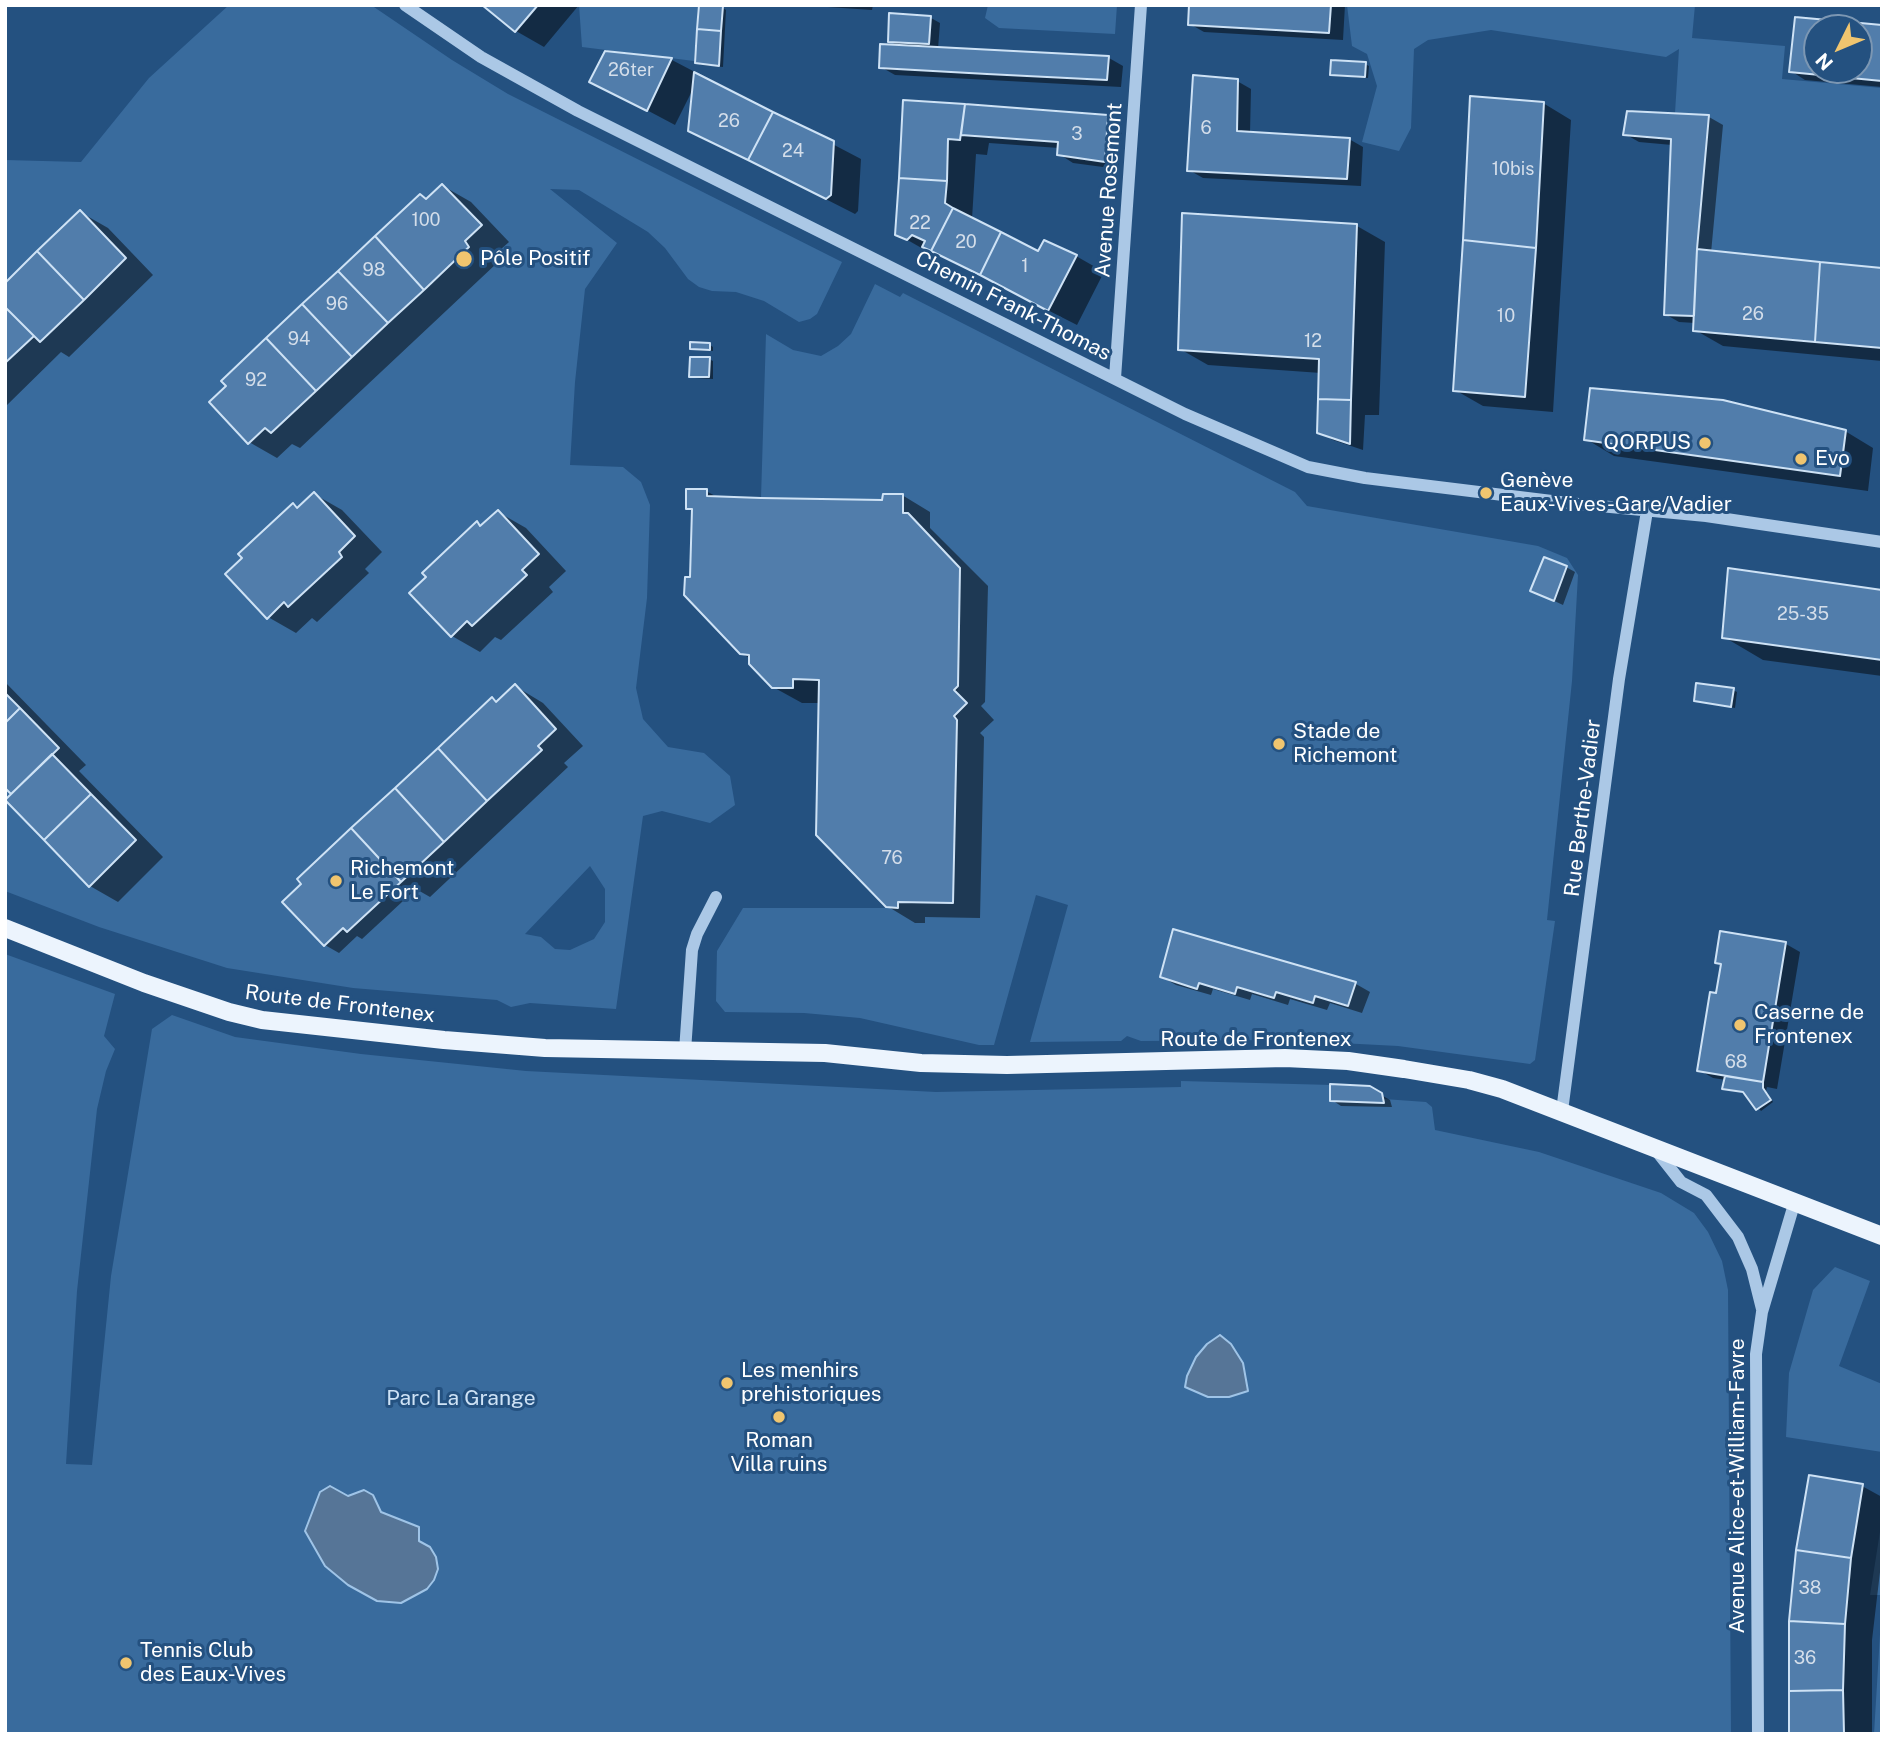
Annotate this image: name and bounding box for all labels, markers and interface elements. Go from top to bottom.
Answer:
north arrow [1803,14,1873,84]
text: N [1811,49,1837,75]
house number: 26ter [608,59,654,81]
street label: Avenue Rosemont [1090,102,1128,278]
house number: 26 [718,110,740,132]
house number: 6 [1200,117,1212,139]
house number: 3 [1071,123,1083,145]
house number: 24 [782,140,804,162]
house number: 10bis [1492,158,1534,180]
house number: 100 [411,209,441,231]
house number: 22 [909,212,931,234]
house number: 20 [955,231,977,253]
place label: Pôle Positif [480,246,590,272]
street label: Chemin Frank-Thomas [911,246,1115,366]
marker: Pôle Positif [454,249,474,269]
house number: 1 [1021,255,1029,277]
house number: 98 [363,259,385,281]
house number: 96 [326,293,348,315]
house number: 26 [1742,303,1764,325]
house number: 10 [1497,305,1515,327]
house number: 94 [288,328,310,350]
house number: 12 [1304,330,1322,352]
house number: 92 [245,369,267,391]
place label: QORPUS [1604,430,1691,456]
marker: QORPUS [1697,435,1713,451]
place label: Evo [1815,446,1850,472]
marker: Evo [1793,451,1809,467]
place label: Genève Eaux-Vives-Gare/Vadier [1500,468,1732,518]
marker: Genève Eaux-Vives-Gare/Vadier [1478,485,1494,501]
house number: 25-35 [1777,603,1829,625]
street label: Rue Berthe-Vadier [1560,718,1606,898]
place label: Stade de Richemont [1293,719,1397,769]
marker: Stade de Richemont [1271,736,1287,752]
house number: 76 [881,847,903,869]
place label: Richemont Le Fort [350,856,454,906]
marker: Richemont Le Fort [328,873,344,889]
street label: Route de Frontenex [244,980,436,1028]
place label: Caserne de Frontenex [1754,1000,1864,1050]
marker: Caserne de Frontenex [1732,1017,1748,1033]
street label: Route de Frontenex [1160,1027,1352,1053]
house number: 68 [1725,1051,1747,1073]
street label: Avenue Alice-et-William-Favre [1725,1338,1751,1634]
place label: Les menhirs prehistoriques [741,1358,881,1408]
marker: Les menhirs prehistoriques [719,1375,735,1391]
park label: Parc La Grange [386,1386,536,1412]
marker: Roman Villa ruins [771,1409,787,1425]
place label: Roman Villa ruins [731,1428,827,1478]
house number: 38 [1799,1577,1821,1599]
place label: Tennis Club des Eaux-Vives [140,1638,286,1688]
house number: 36 [1794,1647,1816,1669]
marker: Tennis Club des Eaux-Vives [118,1655,134,1671]

